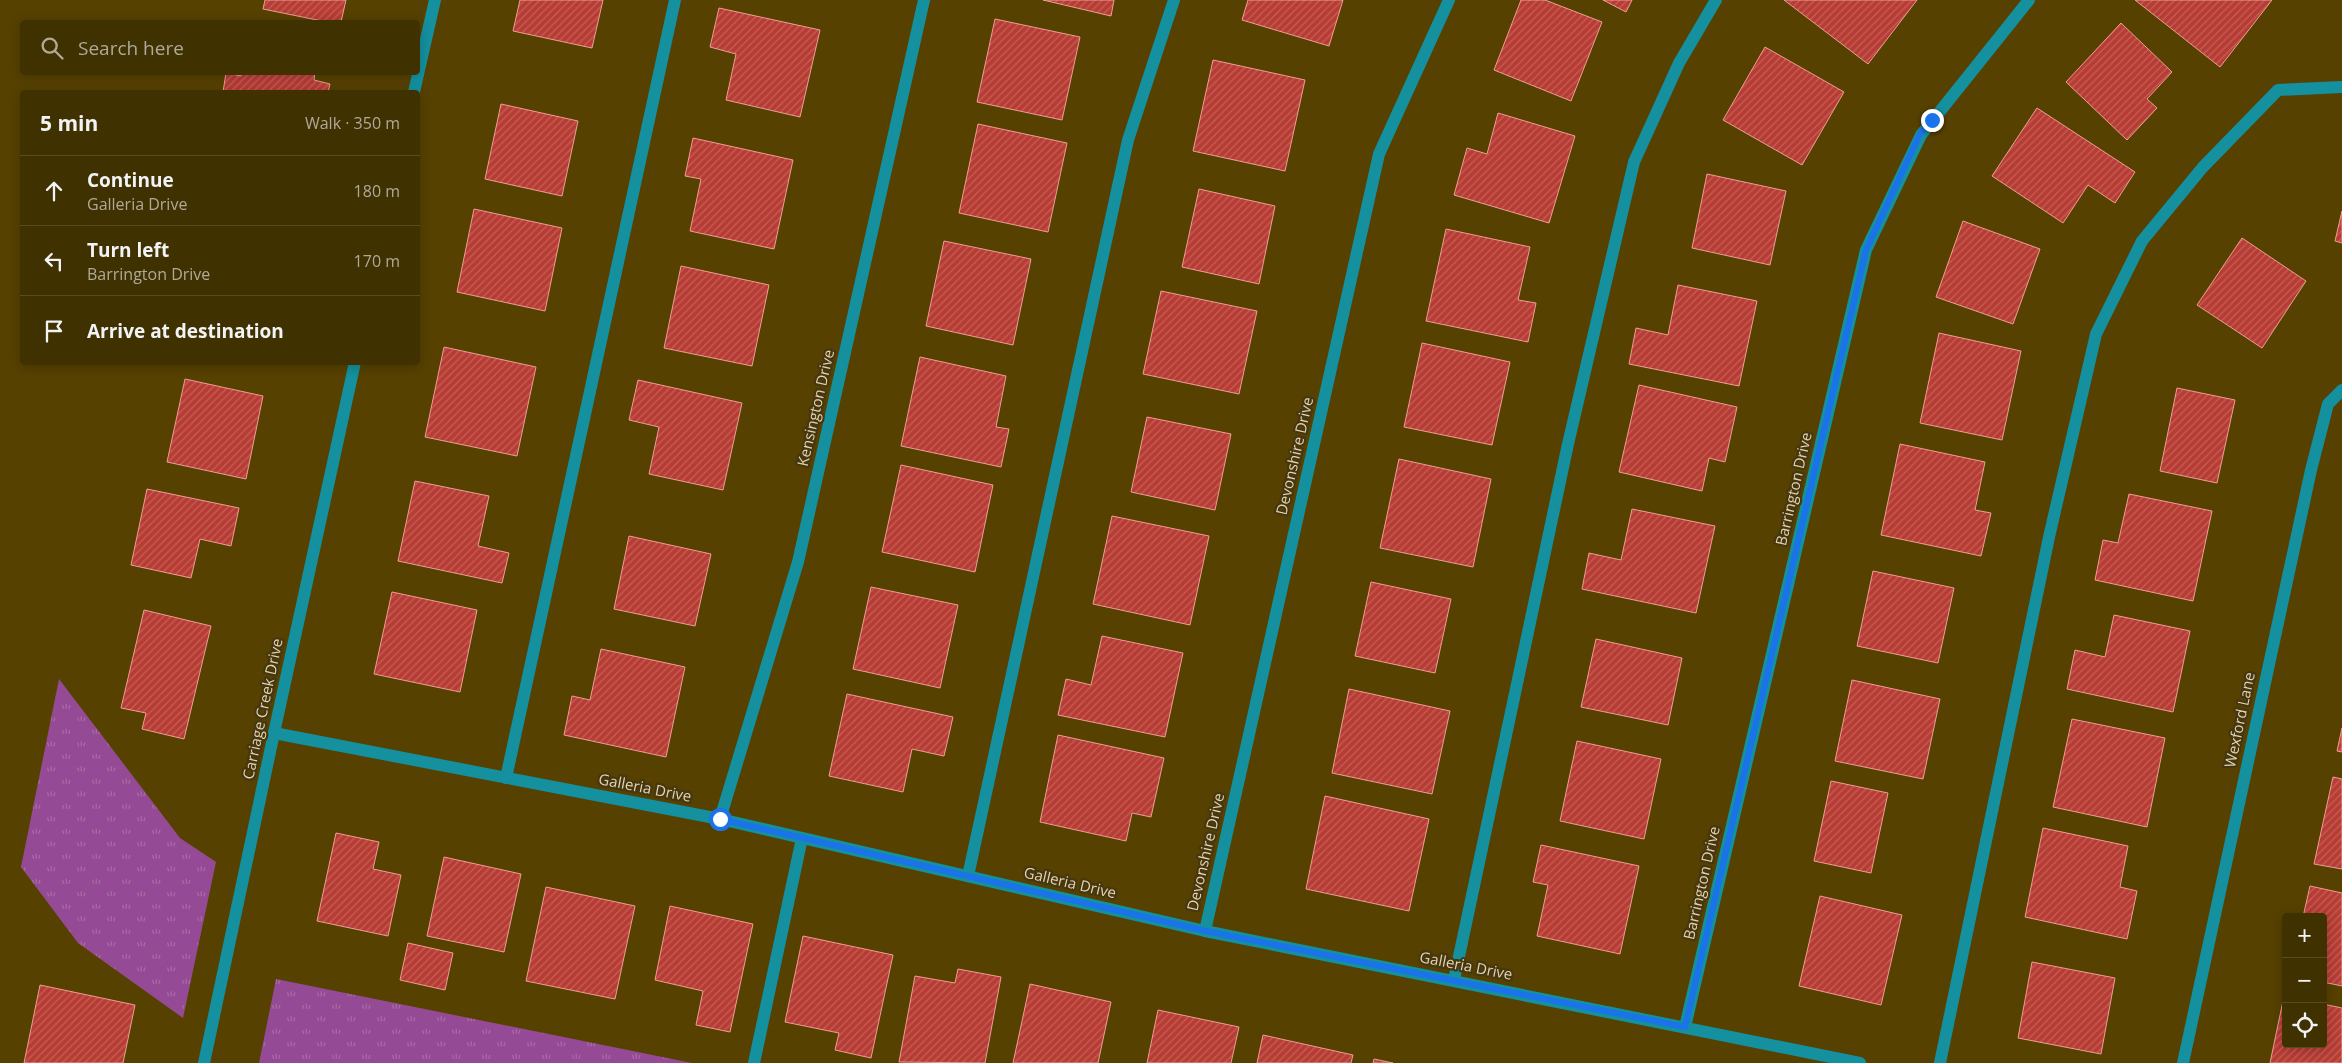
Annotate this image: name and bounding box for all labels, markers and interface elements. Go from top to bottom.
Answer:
search box [20,20,420,75]
icon: search [38,34,66,62]
text: Search here [78,35,184,61]
text: 5 min [40,109,98,137]
route end [1921,109,1944,132]
text: Walk · 350 m [305,112,400,134]
text: Continue [87,167,174,193]
icon: ahead [40,177,68,205]
text: 180 m [354,180,400,202]
text: Galleria Drive [87,193,187,215]
text: Turn left [87,237,169,263]
icon: left [40,247,68,275]
text: 170 m [354,250,400,272]
text: Barrington Drive [87,263,210,285]
icon: arrive [40,317,68,345]
text: Arrive at destination [87,318,284,344]
street label: Kensington Drive [792,347,838,468]
street label: Devonshire Drive [1271,395,1317,517]
street label: Barrington Drive [1770,430,1816,547]
street label: Carriage Creek Drive [237,637,287,781]
street label: Wexford Lane [2219,670,2259,769]
street label: Galleria Drive [597,768,693,806]
street label: Devonshire Drive [1182,791,1228,913]
route start [709,808,732,831]
street label: Barrington Drive [1678,824,1724,941]
street label: Galleria Drive [1022,862,1118,902]
map controls [2282,913,2327,1048]
button: + [2282,913,2327,958]
street label: Galleria Drive [1418,946,1514,984]
button: − [2282,958,2327,1003]
button: locate [2282,1003,2327,1048]

